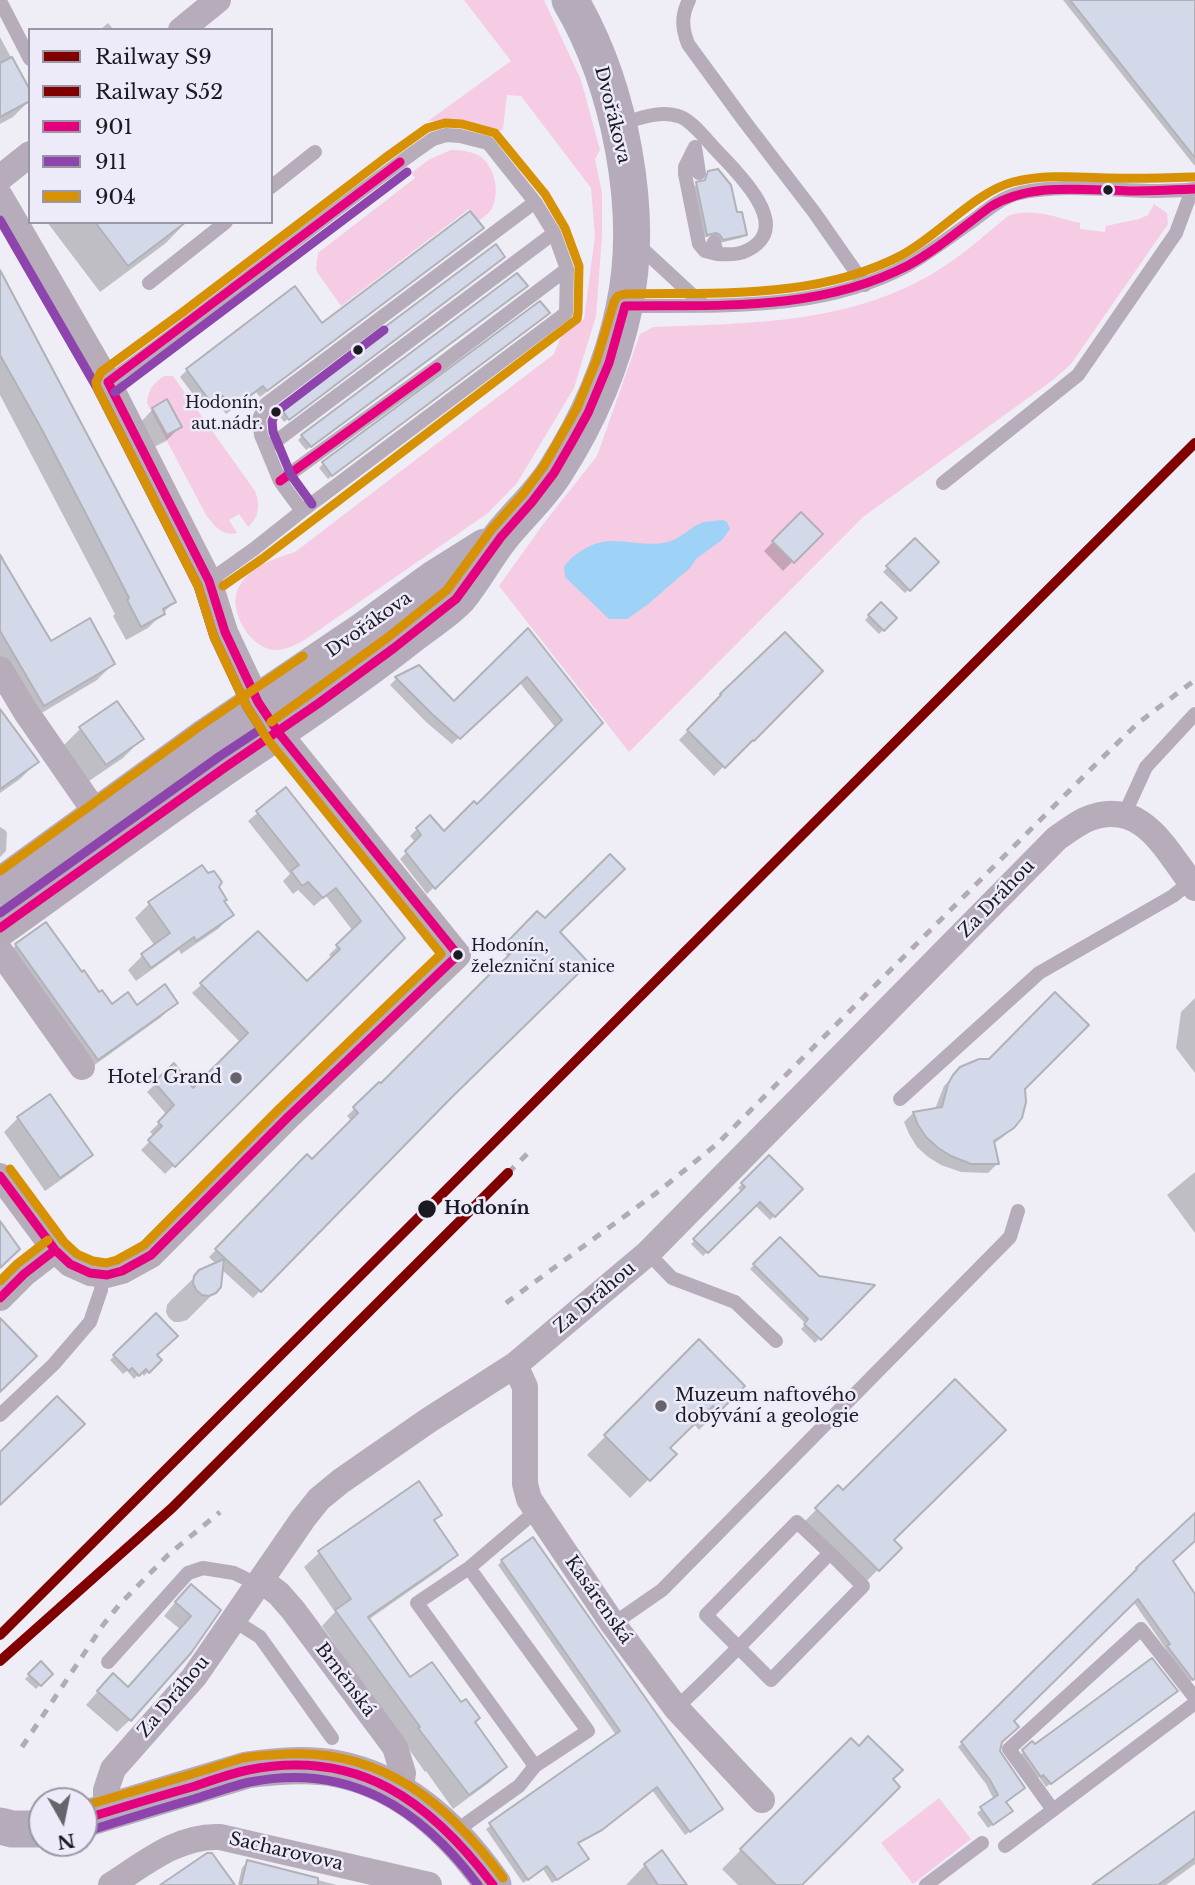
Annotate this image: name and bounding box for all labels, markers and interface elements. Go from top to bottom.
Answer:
legend [28,28,273,224]
text: Railway S9 [95,44,212,70]
street label: Dvořákova [589,64,635,166]
text: Railway S52 [95,79,223,105]
text: 901 [95,114,133,140]
text: 911 [95,149,127,175]
unlabelled marker [1101,183,1115,197]
text: 904 [95,184,136,210]
unlabelled marker [351,343,365,357]
place label: Hodonín, aut.nádr. [185,393,263,431]
marker: Hodonín, aut.nádr. [269,405,283,419]
street label: Dvořákova [322,588,416,662]
street label: Za Dráhou [955,856,1039,942]
place label: Hodonín, železniční stanice [471,936,615,974]
marker: Hodonín, železniční stanice [451,948,465,962]
place label: Hotel Grand [107,1067,222,1089]
marker: Hotel Grand [228,1070,244,1086]
marker: Hodonín [416,1198,438,1220]
place label: Hodonín [444,1198,530,1220]
street label: Za Dráhou [550,1258,640,1338]
place label: Muzeum naftového dobývání a geologie [675,1385,859,1428]
marker: Muzeum naftového dobývání a geologie [653,1398,669,1414]
street label: Kasárenská [560,1552,636,1648]
street label: Brněnská [310,1639,380,1721]
street label: Za Dráhou [134,1652,214,1742]
north arrow [28,1787,98,1857]
street label: Sacharovova [227,1828,345,1876]
text: N [55,1829,77,1854]

